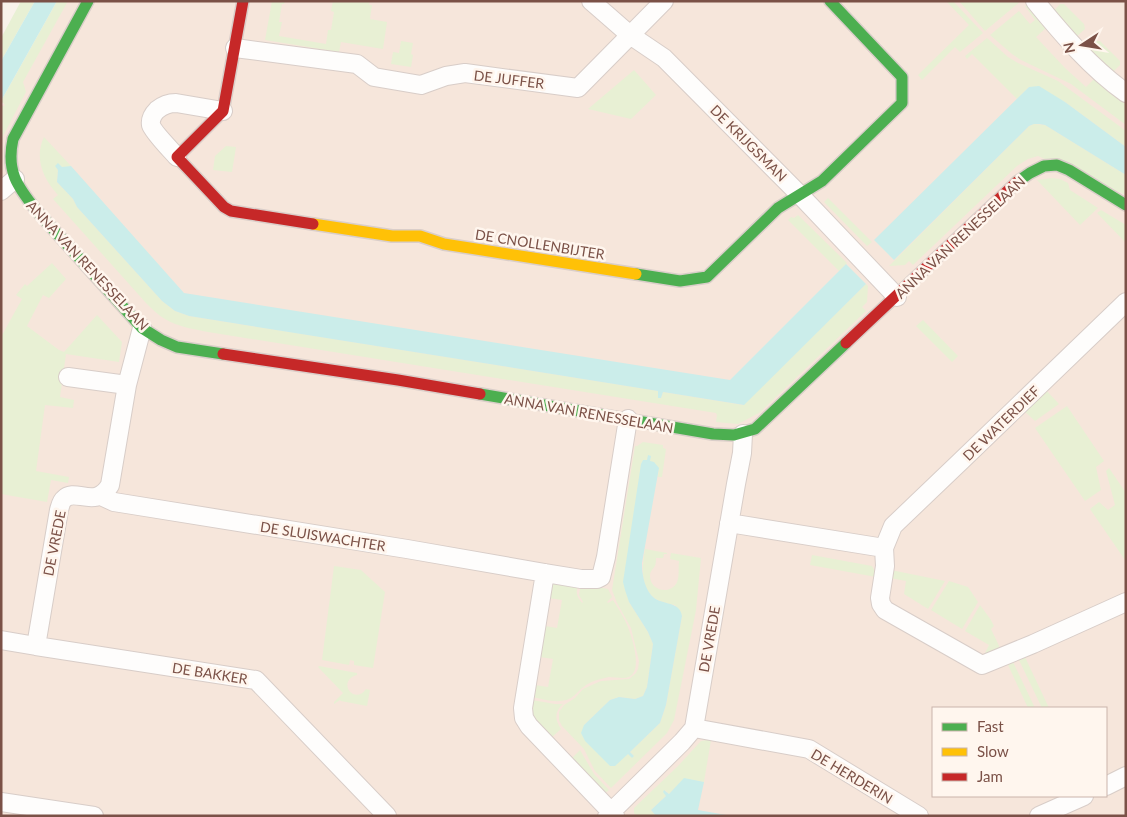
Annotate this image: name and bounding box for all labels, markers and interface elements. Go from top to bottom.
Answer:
north arrow [1057,20,1107,70]
text: N [1059,41,1078,55]
street label: DE JUFFER [473,66,545,92]
street label: DE KRIJGSMAN [707,101,791,185]
street label: ANNA VAN RENESSELAAN [892,172,1028,302]
street label: ANNA VAN RENESSELAAN [23,197,153,333]
street label: DE CNOLLENBIJTER [474,225,606,263]
street label: DE WATERDIEF [959,382,1043,464]
street label: ANNA VAN RENESSELAAN [503,390,675,436]
street label: DE VREDE [39,509,69,577]
street label: DE SLUISWACHTER [259,518,387,554]
street label: DE VREDE [695,605,723,673]
street label: DE BAKKER [171,659,249,687]
legend [932,707,1107,797]
text: Fast [977,717,1004,735]
text: Slow [977,742,1009,760]
street label: DE HERDERIN [808,745,896,807]
text: Jam [977,767,1003,785]

